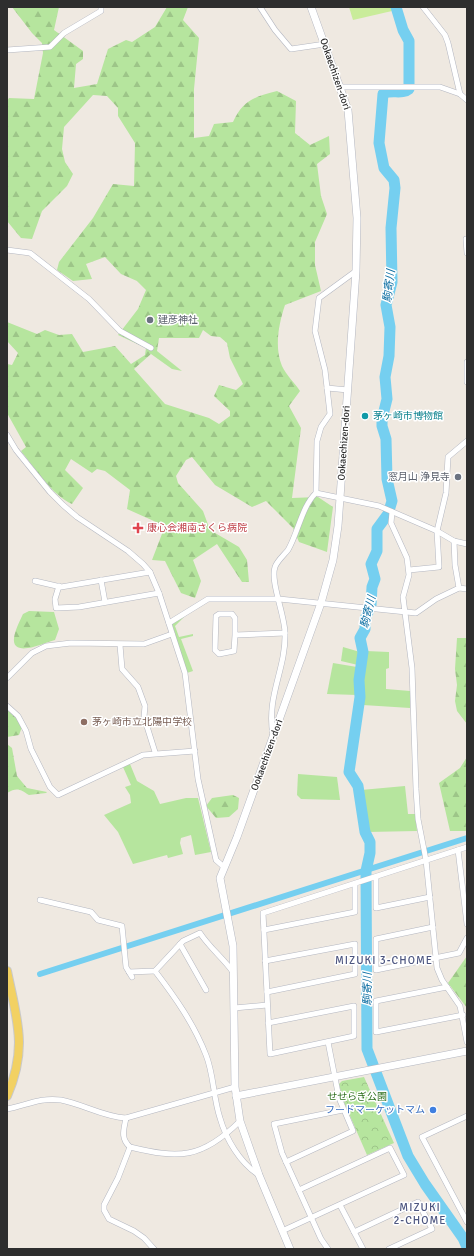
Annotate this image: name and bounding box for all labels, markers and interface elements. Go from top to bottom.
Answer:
street label: Ookaechizen-dori [317,37,353,111]
water label: 駒寄川 [381,268,398,303]
place label: 建彦神社 [158,314,198,326]
marker: 建彦神社 [145,315,155,325]
street label: Ookaechizen-dori [335,405,353,481]
place label: 茅ヶ崎市博物館 [373,410,443,422]
marker: 茅ヶ崎市博物館 [360,411,370,421]
place label: 窓月山 浄見寺 [388,471,450,483]
marker: 窓月山 浄見寺 [453,472,463,482]
marker: 康心会湘南さくら病院 [132,522,144,534]
place label: 康心会湘南さくら病院 [147,522,247,534]
water label: 駒寄川 [358,593,379,630]
place label: 茅ヶ崎市立北陽中学校 [92,716,192,728]
marker: 茅ヶ崎市立北陽中学校 [79,717,89,727]
street label: Ookaechizen-dori [249,718,285,792]
district label: MIZUKI 3-CHOME [335,954,433,967]
water label: 駒寄川 [361,972,374,1006]
park label: せせらぎ公園 [327,1091,387,1103]
place label: フードマーケットマム [325,1104,425,1116]
marker: フードマーケットマム [428,1105,438,1115]
district label: MIZUKI 2-CHOME [393,1201,447,1227]

